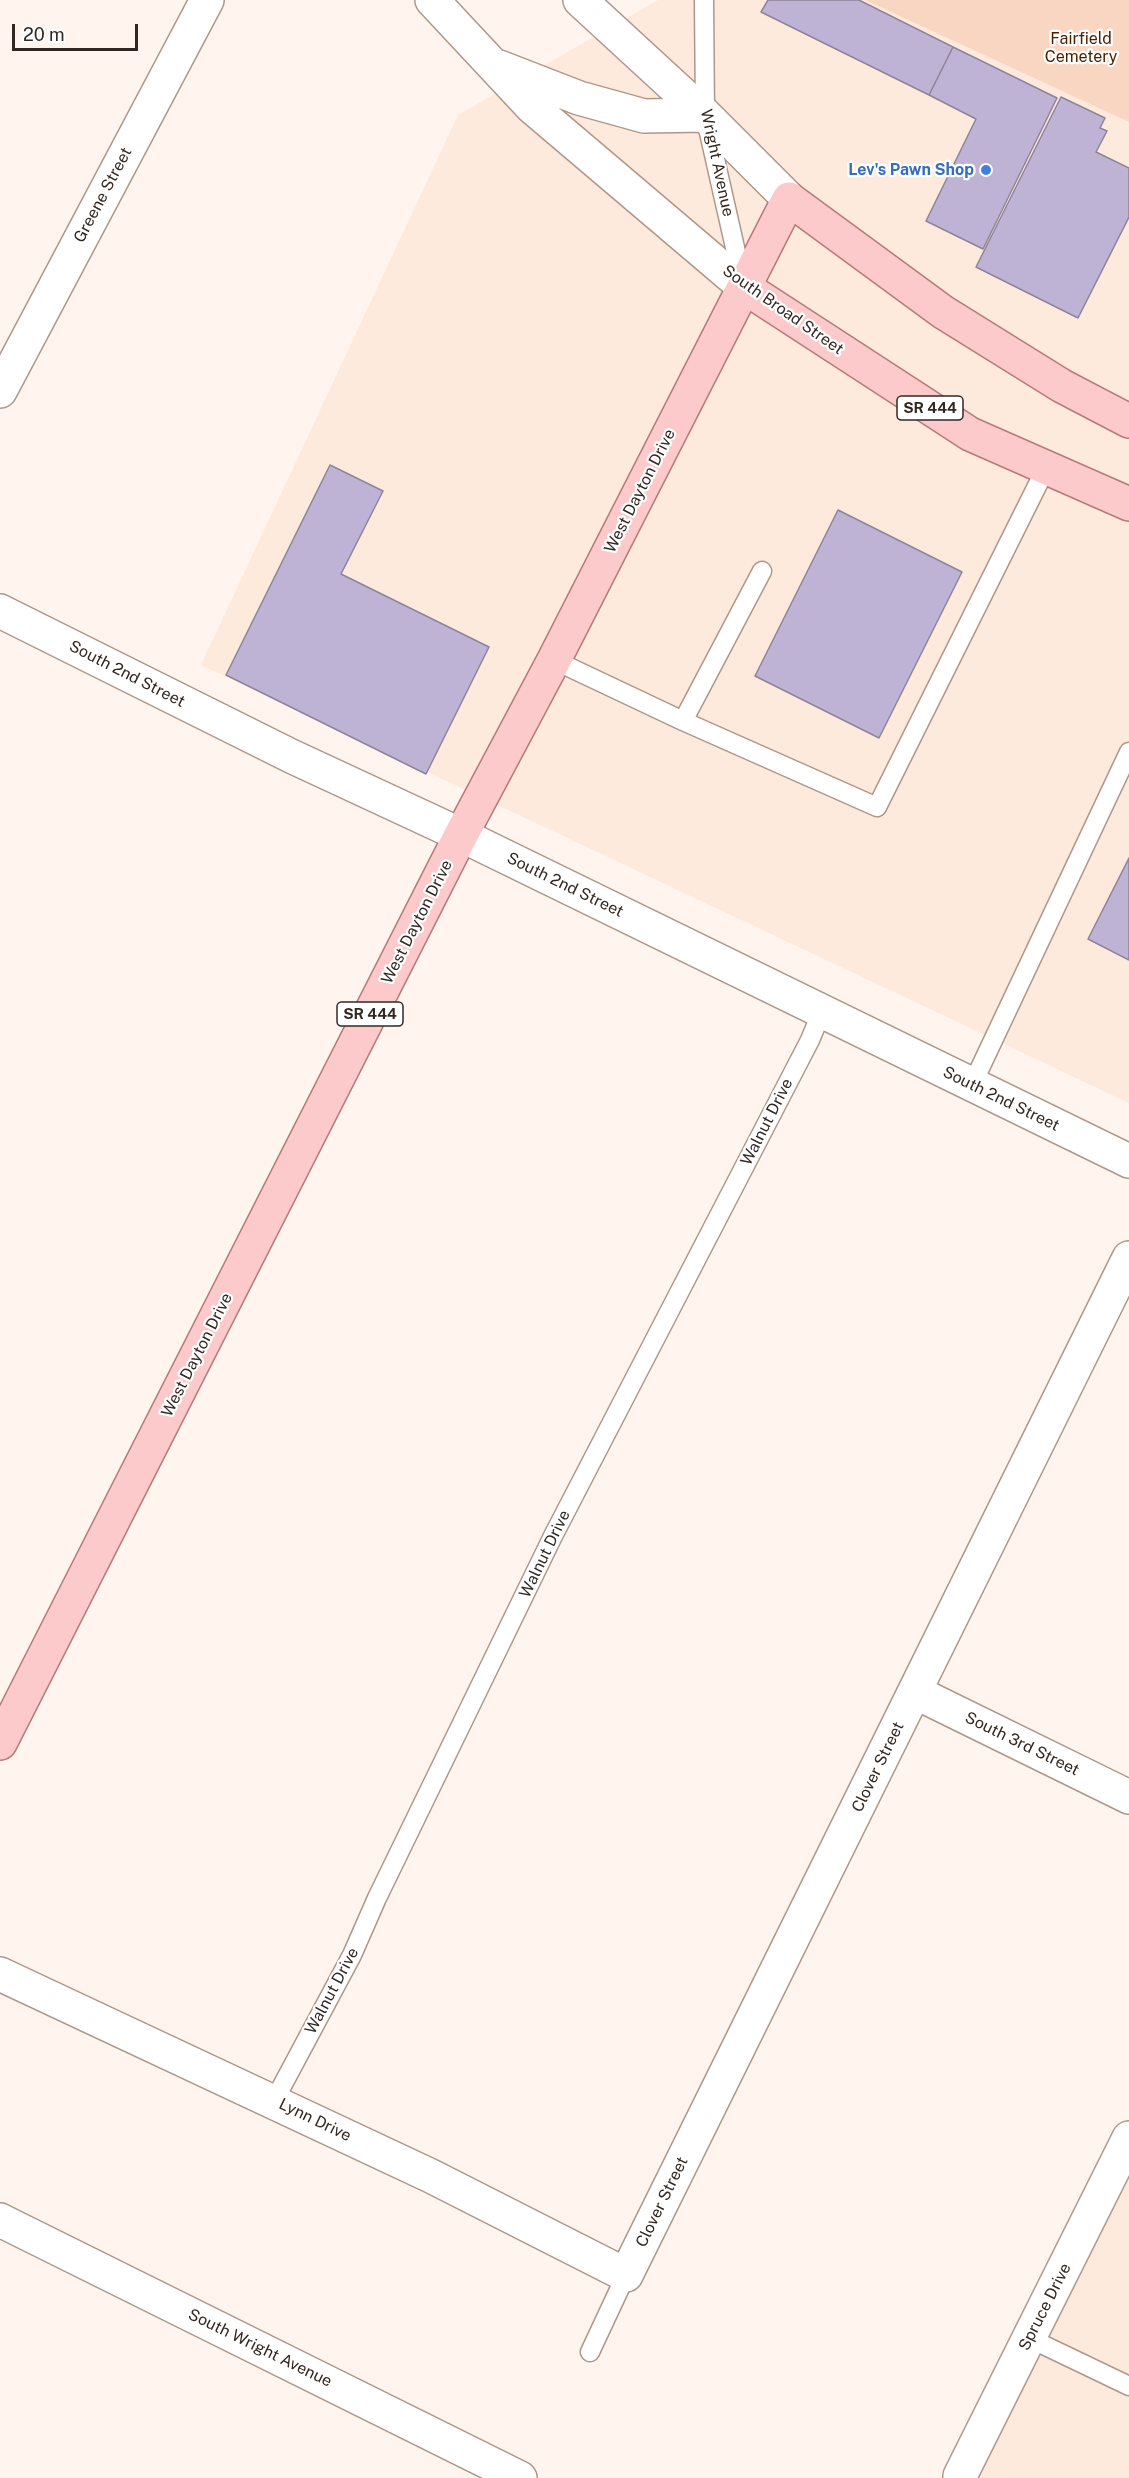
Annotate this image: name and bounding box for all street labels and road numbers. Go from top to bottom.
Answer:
street label: Wright Avenue [696,108,738,218]
street label: Greene Street [70,144,136,246]
street label: South Broad Street [719,261,847,359]
road number: SR 444 [897,396,963,420]
street label: West Dayton Drive [601,426,679,556]
street label: South 2nd Street [66,637,188,711]
street label: South 2nd Street [504,848,626,922]
street label: West Dayton Drive [378,857,456,987]
road number: SR 444 [337,1002,403,1026]
street label: South 2nd Street [940,1062,1062,1136]
street label: Walnut Drive [737,1075,797,1169]
street label: West Dayton Drive [158,1290,236,1420]
street label: Walnut Drive [516,1507,574,1601]
street label: South 3rd Street [962,1708,1082,1780]
street label: Clover Street [848,1719,908,1815]
street label: Walnut Drive [301,1945,363,2037]
street label: Lynn Drive [276,2094,354,2146]
street label: Clover Street [632,2154,692,2250]
street label: Spruce Drive [1015,2260,1075,2354]
street label: South Wright Avenue [185,2305,335,2391]

